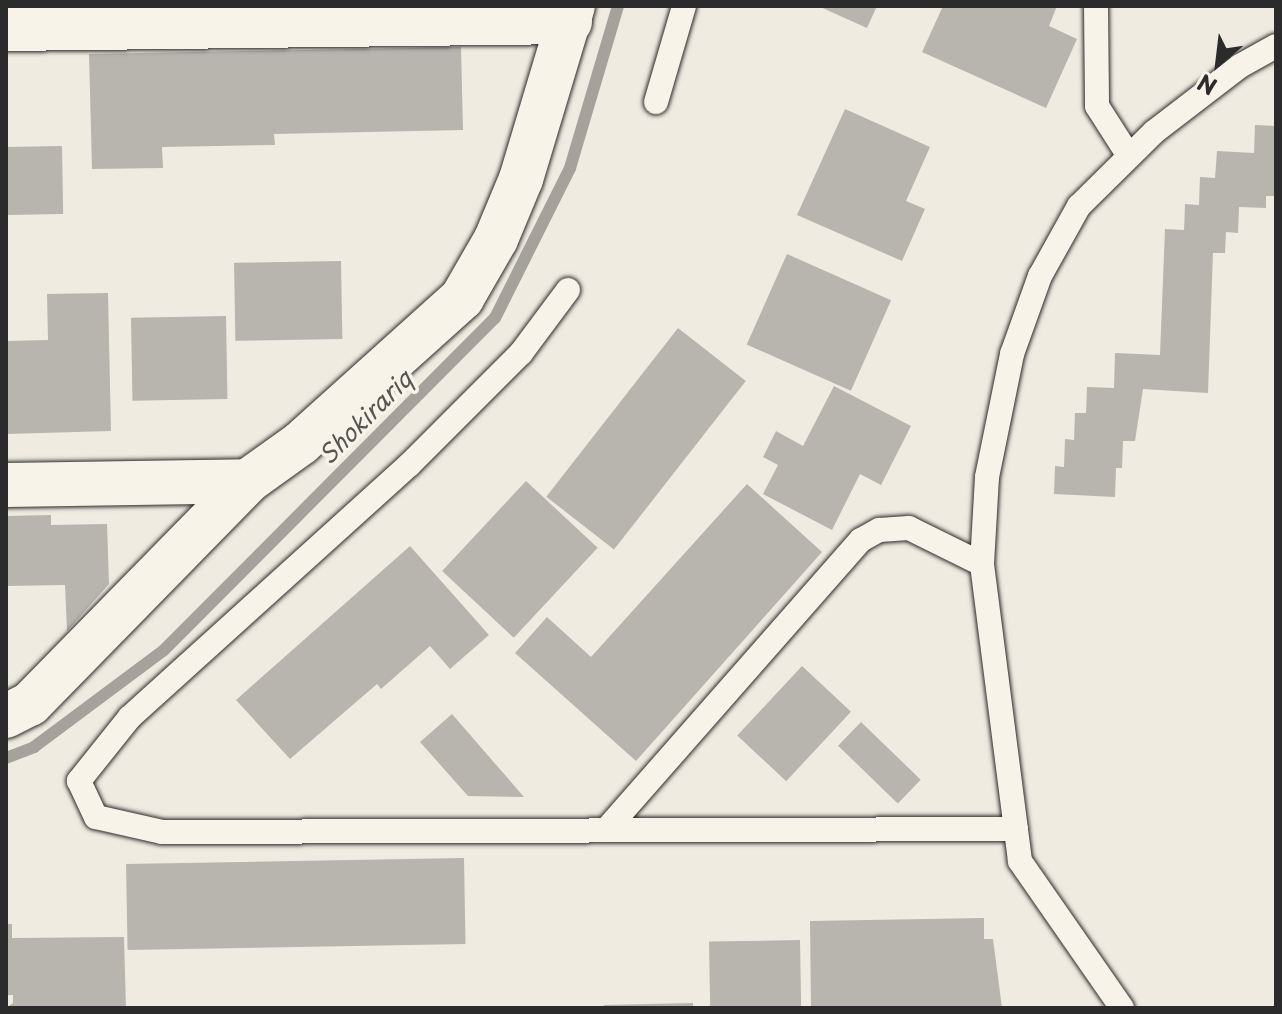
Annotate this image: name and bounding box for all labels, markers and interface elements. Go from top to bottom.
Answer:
north arrow [1178,24,1258,104]
text: N [1191,67,1222,104]
water label: Shokirariq [313,365,417,469]

